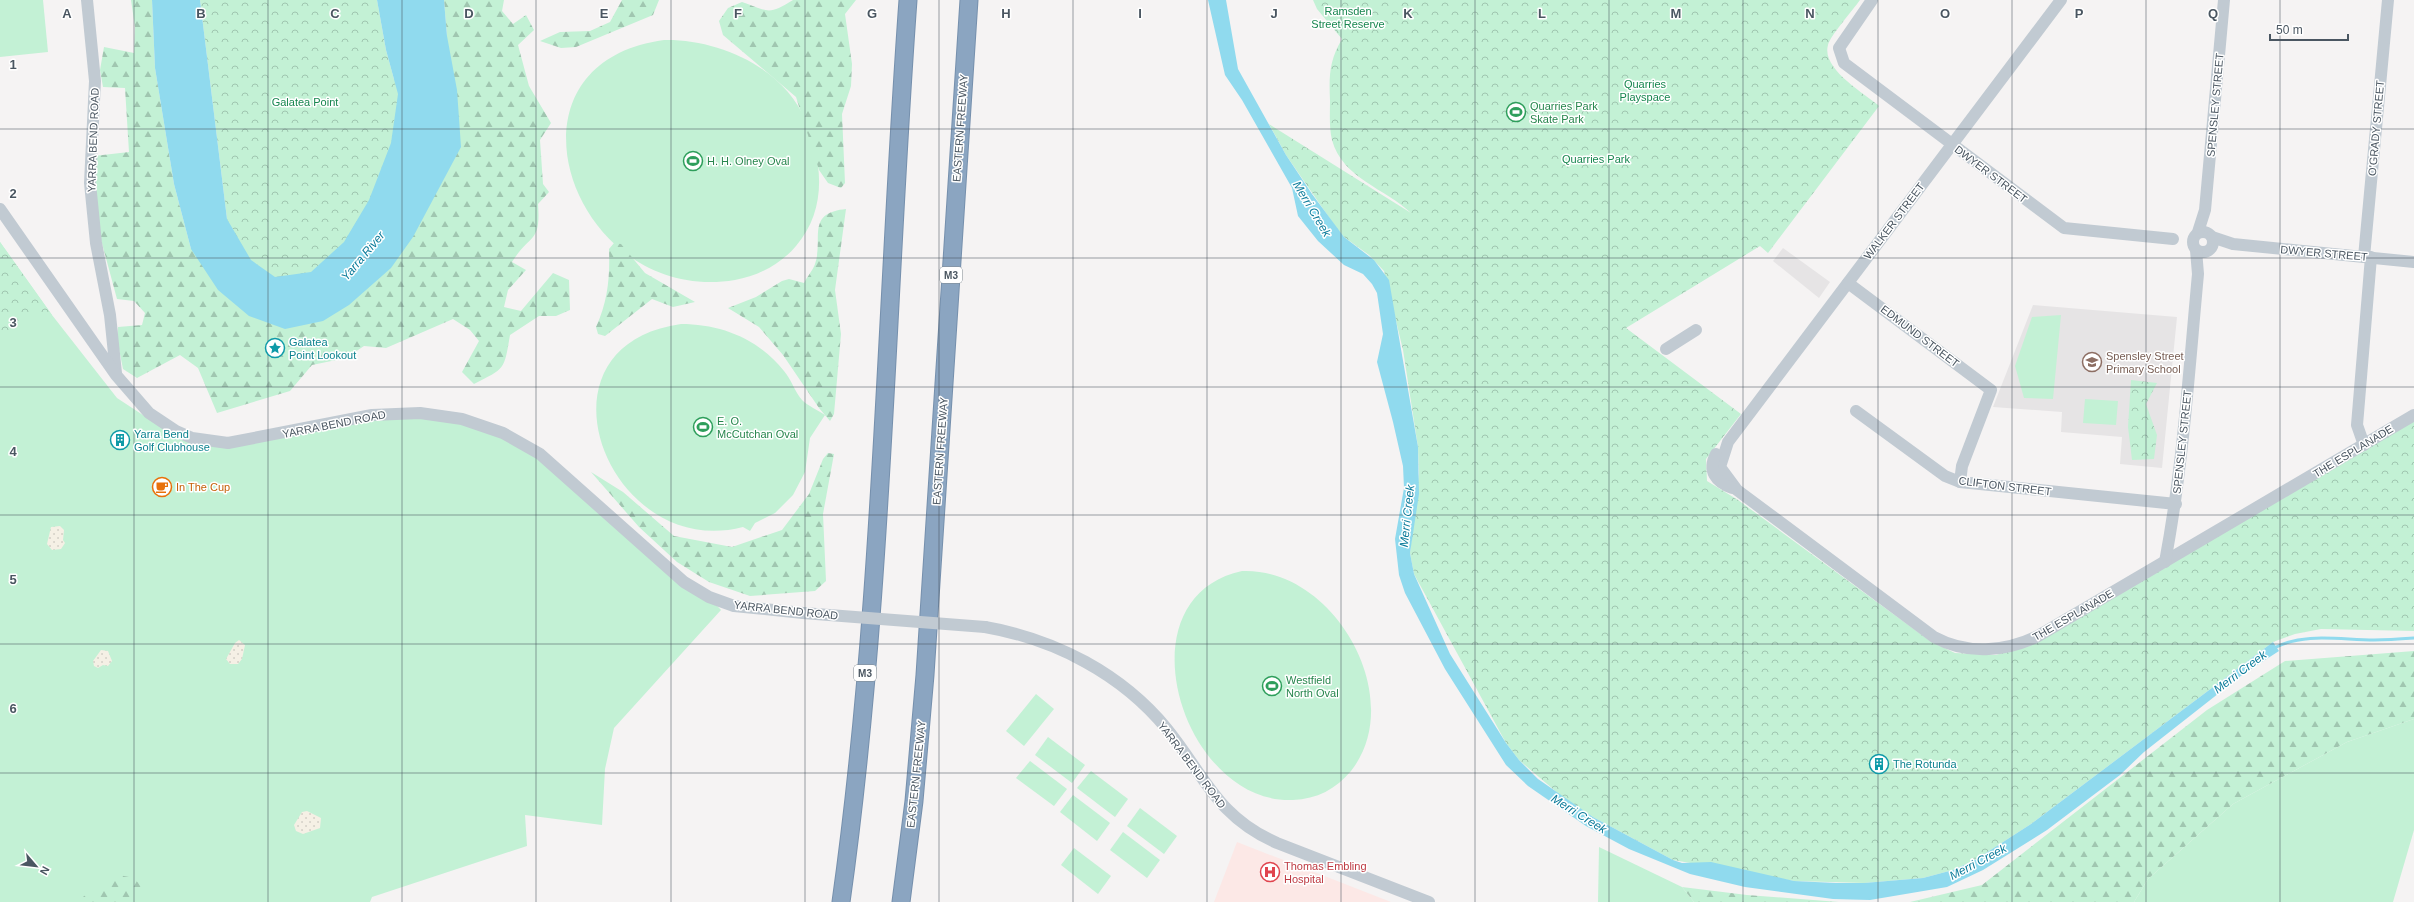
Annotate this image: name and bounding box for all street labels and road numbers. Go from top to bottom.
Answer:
street label: SPENSLEY STREET [2204,52,2226,157]
street label: EASTERN FREEWAY [950,73,970,182]
street label: O'GRADY STREET [2366,79,2386,176]
street label: YARRA BEND ROAD [85,87,101,193]
street label: DWYER STREET [1952,143,2030,205]
street label: WALKER STREET [1861,180,1927,262]
street label: DWYER STREET [2280,243,2368,263]
road number: M3 [940,267,962,283]
street label: EDMUND STREET [1879,303,1962,369]
street label: SPENSLEY STREET [2171,389,2193,495]
street label: EASTERN FREEWAY [930,396,950,505]
street label: YARRA BEND ROAD [281,408,387,440]
street label: THE ESPLANADE [2311,422,2395,480]
street label: CLIFTON STREET [1958,474,2052,498]
street label: THE ESPLANADE [2031,587,2115,643]
street label: YARRA BEND ROAD [733,599,839,621]
road number: M3 [854,665,876,681]
street label: EASTERN FREEWAY [904,719,928,828]
street label: YARRA BEND ROAD [1156,719,1228,811]

